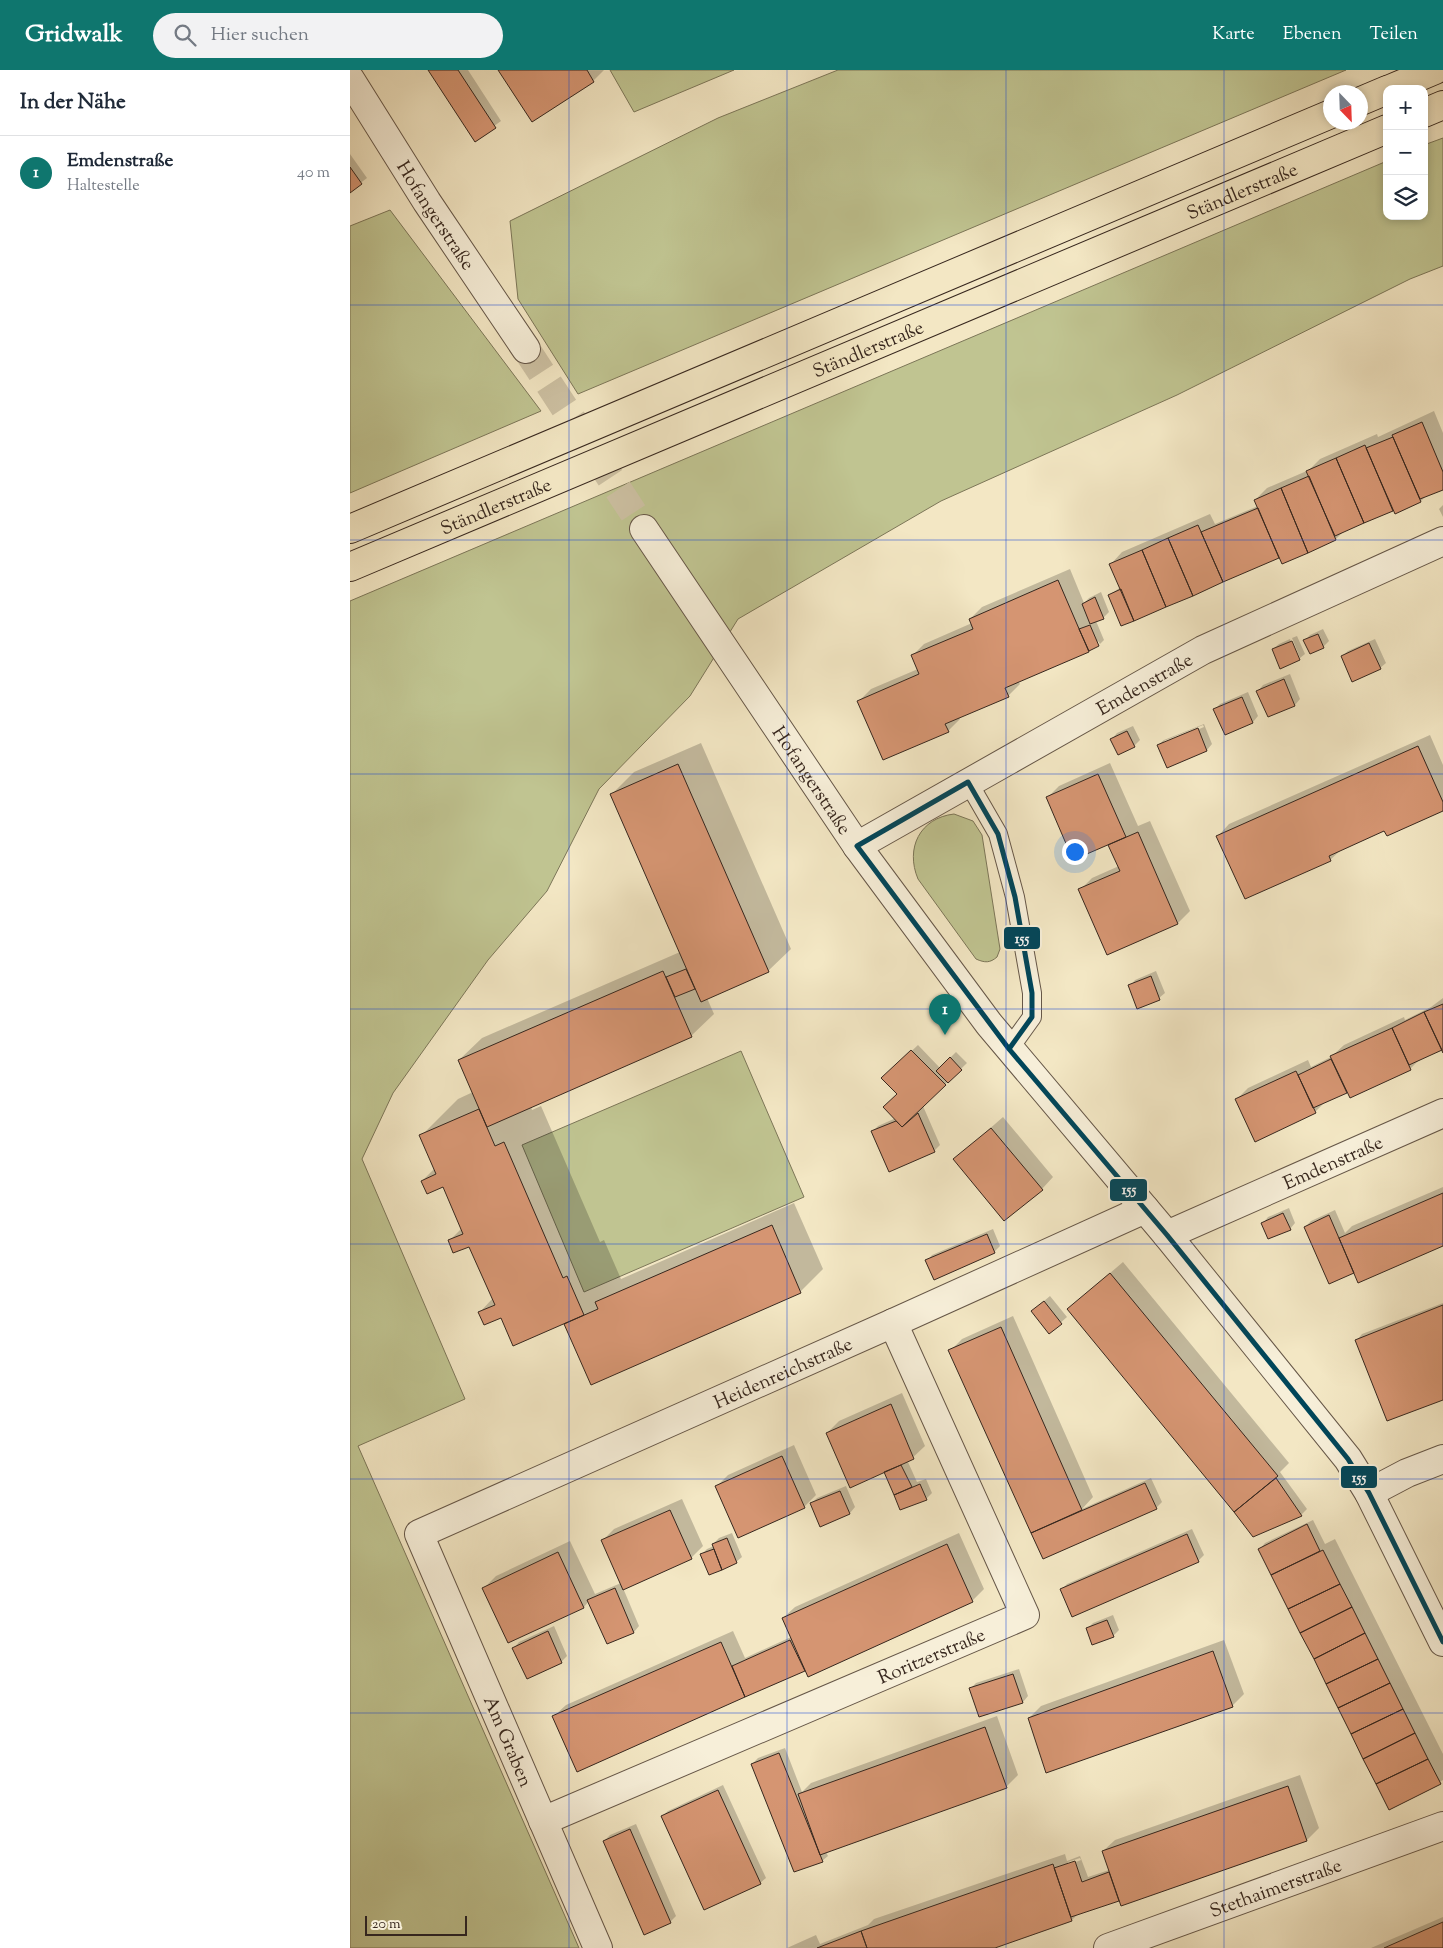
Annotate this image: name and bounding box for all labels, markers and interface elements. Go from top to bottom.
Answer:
search box [153,13,503,58]
text: Gridwalk [25,18,123,52]
icon: search [171,21,199,49]
text: Hier suchen [211,22,309,49]
text: Karte [1212,22,1255,48]
text: Ebenen [1283,22,1342,48]
text: Teilen [1370,22,1418,48]
north arrow [1323,85,1368,130]
map controls [1383,85,1428,220]
button: + [1383,85,1428,130]
text: In der Nähe [20,88,126,118]
button: − [1383,130,1428,175]
text: Emdenstraße [67,148,173,175]
street label: Hofangerstraße [389,156,480,276]
street label: Ständlerstraße [1183,157,1303,228]
text: 1 [33,162,39,185]
text: 40 m [297,162,330,185]
text: Haltestelle [67,175,140,198]
button: layers [1383,175,1428,220]
street label: Ständlerstraße [809,315,929,386]
street label: Ständlerstraße [437,472,556,543]
street label: Emdenstraße [1092,647,1198,723]
street label: Hofangerstraße [764,721,857,841]
your location [1062,839,1088,865]
line badge: 155 [1003,926,1041,950]
text: 155 [1015,930,1029,950]
pin: 1 [929,994,961,1035]
street label: Emdenstraße [1279,1130,1388,1198]
line badge: 155 [1109,1178,1148,1202]
text: 155 [1122,1181,1136,1201]
street label: Heidenreichstraße [710,1332,857,1417]
line badge: 155 [1340,1465,1378,1489]
text: 155 [1352,1469,1366,1489]
street label: Roritzerstraße [874,1623,990,1692]
street label: Am Graben [475,1692,538,1792]
street label: Stethaimerstraße [1206,1853,1346,1926]
scale bar [365,1913,468,1936]
text: 20 m [372,1915,401,1935]

